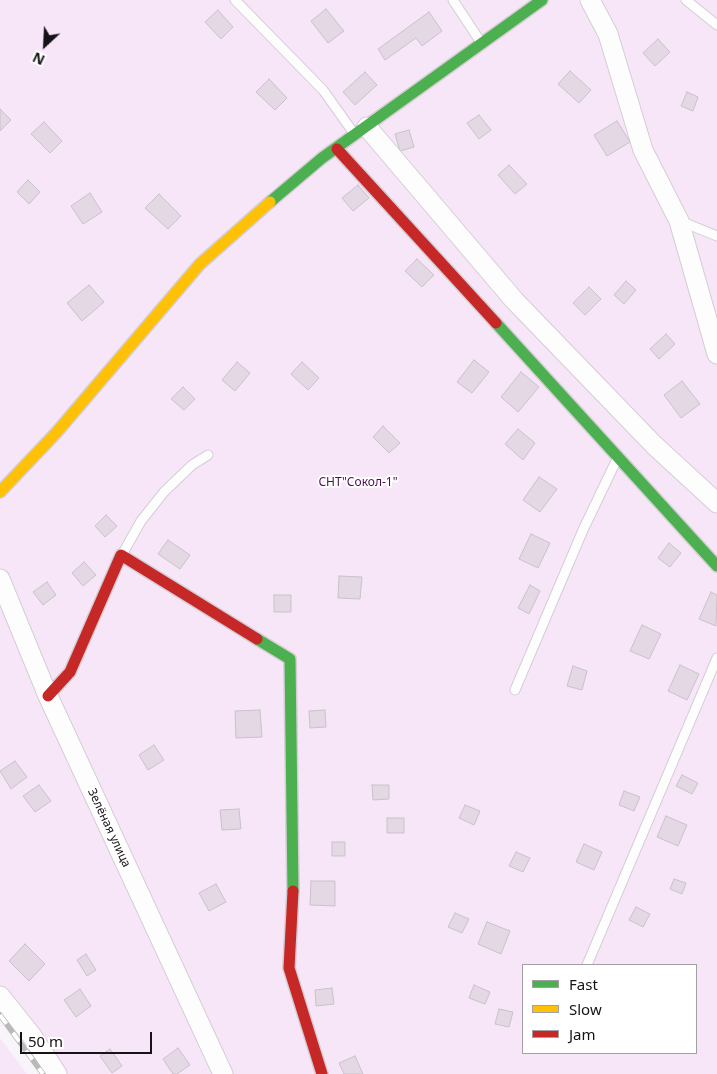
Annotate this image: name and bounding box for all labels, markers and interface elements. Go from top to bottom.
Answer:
north arrow [20,20,70,70]
text: N [29,48,48,70]
park label: СНТ"Сокол-1" [318,476,398,490]
street label: Зелёная улица [84,786,134,870]
legend [522,964,697,1054]
text: Fast [569,974,598,994]
text: Slow [569,999,602,1019]
scale bar [22,1022,155,1054]
text: Jam [569,1024,596,1044]
text: 50 m [28,1031,63,1051]

